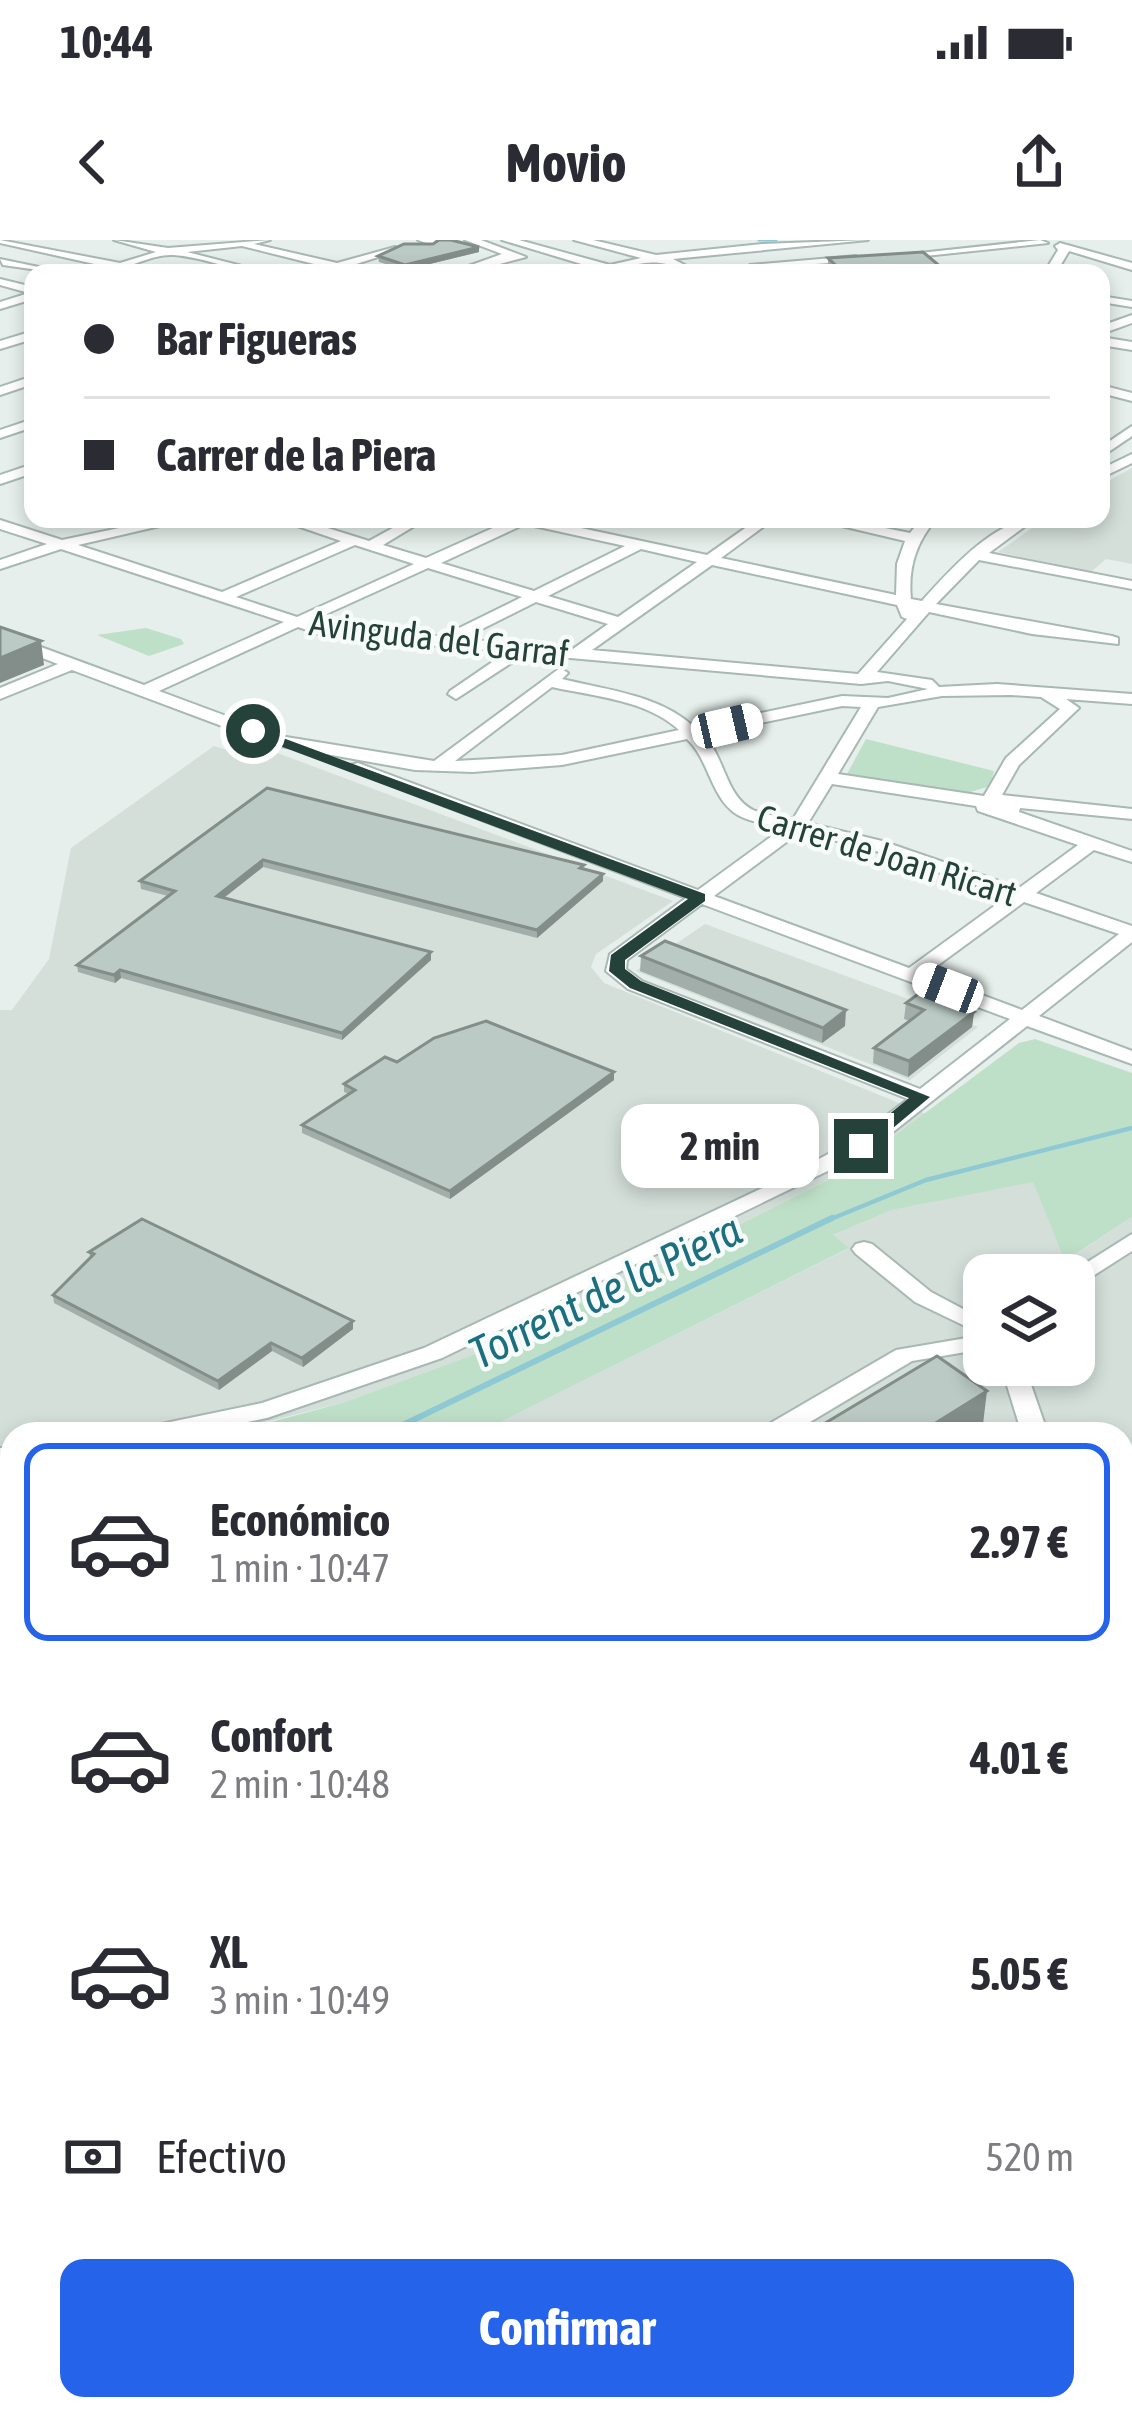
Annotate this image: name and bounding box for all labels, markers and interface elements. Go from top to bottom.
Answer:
text: 10:44 [60,16,154,68]
icon: back [60,129,126,195]
icon: share [1006,129,1072,195]
text: Movio [505,132,627,193]
text: Bar Figueras [156,313,357,365]
text: Carrer de la Piera [156,429,436,481]
street label: Avinguda del Garraf [307,601,571,675]
car [688,700,766,752]
route start [226,704,280,758]
street label: Carrer de Joan Ricart [752,796,1022,914]
car [908,958,988,1018]
callout: 2 min [621,1104,819,1188]
route end [834,1119,888,1173]
text: 2 min [680,1124,760,1168]
water label: Torrent de la Piera [461,1203,749,1379]
map controls [963,1254,1095,1386]
button: layers [963,1254,1095,1386]
icon: car [66,1488,174,1596]
text: Económico [210,1494,391,1546]
text: 2.97 € [970,1516,1068,1568]
text: 1 min · 10:47 [210,1546,390,1590]
icon: car [66,1704,174,1812]
text: Confort [210,1710,333,1762]
text: 4.01 € [970,1732,1068,1784]
text: 2 min · 10:48 [210,1762,390,1806]
icon: car [66,1920,174,2028]
text: XL [210,1926,248,1978]
text: 5.05 € [970,1948,1068,2000]
text: 3 min · 10:49 [210,1978,390,2022]
icon: cash [60,2124,126,2190]
text: Efectivo [156,2131,287,2183]
text: 520 m [986,2135,1074,2179]
button: Confirmar [60,2259,1074,2397]

